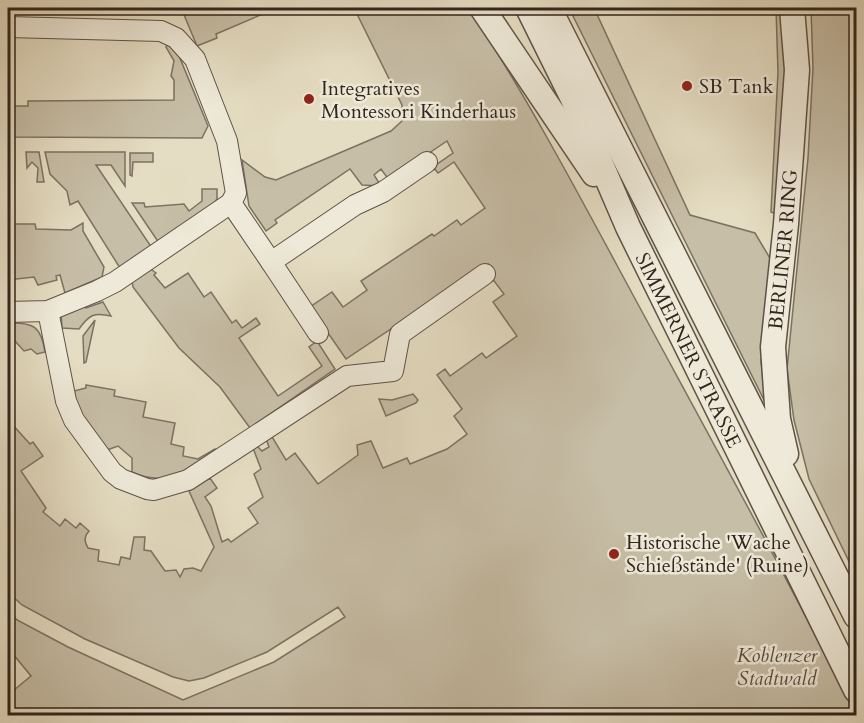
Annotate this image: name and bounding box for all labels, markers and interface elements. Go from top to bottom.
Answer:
place label: SB Tank [699,73,774,100]
place label: Integratives Montessori Kinderhaus [321,75,516,125]
marker: SB Tank [680,79,694,93]
marker: Integratives Montessori Kinderhaus [302,92,316,106]
street label: BERLINER RING [762,168,804,331]
street label: SIMMERNER STRASSE [629,248,748,452]
place label: Historische 'Wache Schießstände' (Ruine) [626,529,809,579]
marker: Historische 'Wache Schießstände' (Ruine) [607,547,621,561]
park label: Koblenzer Stadtwald [737,642,819,692]

